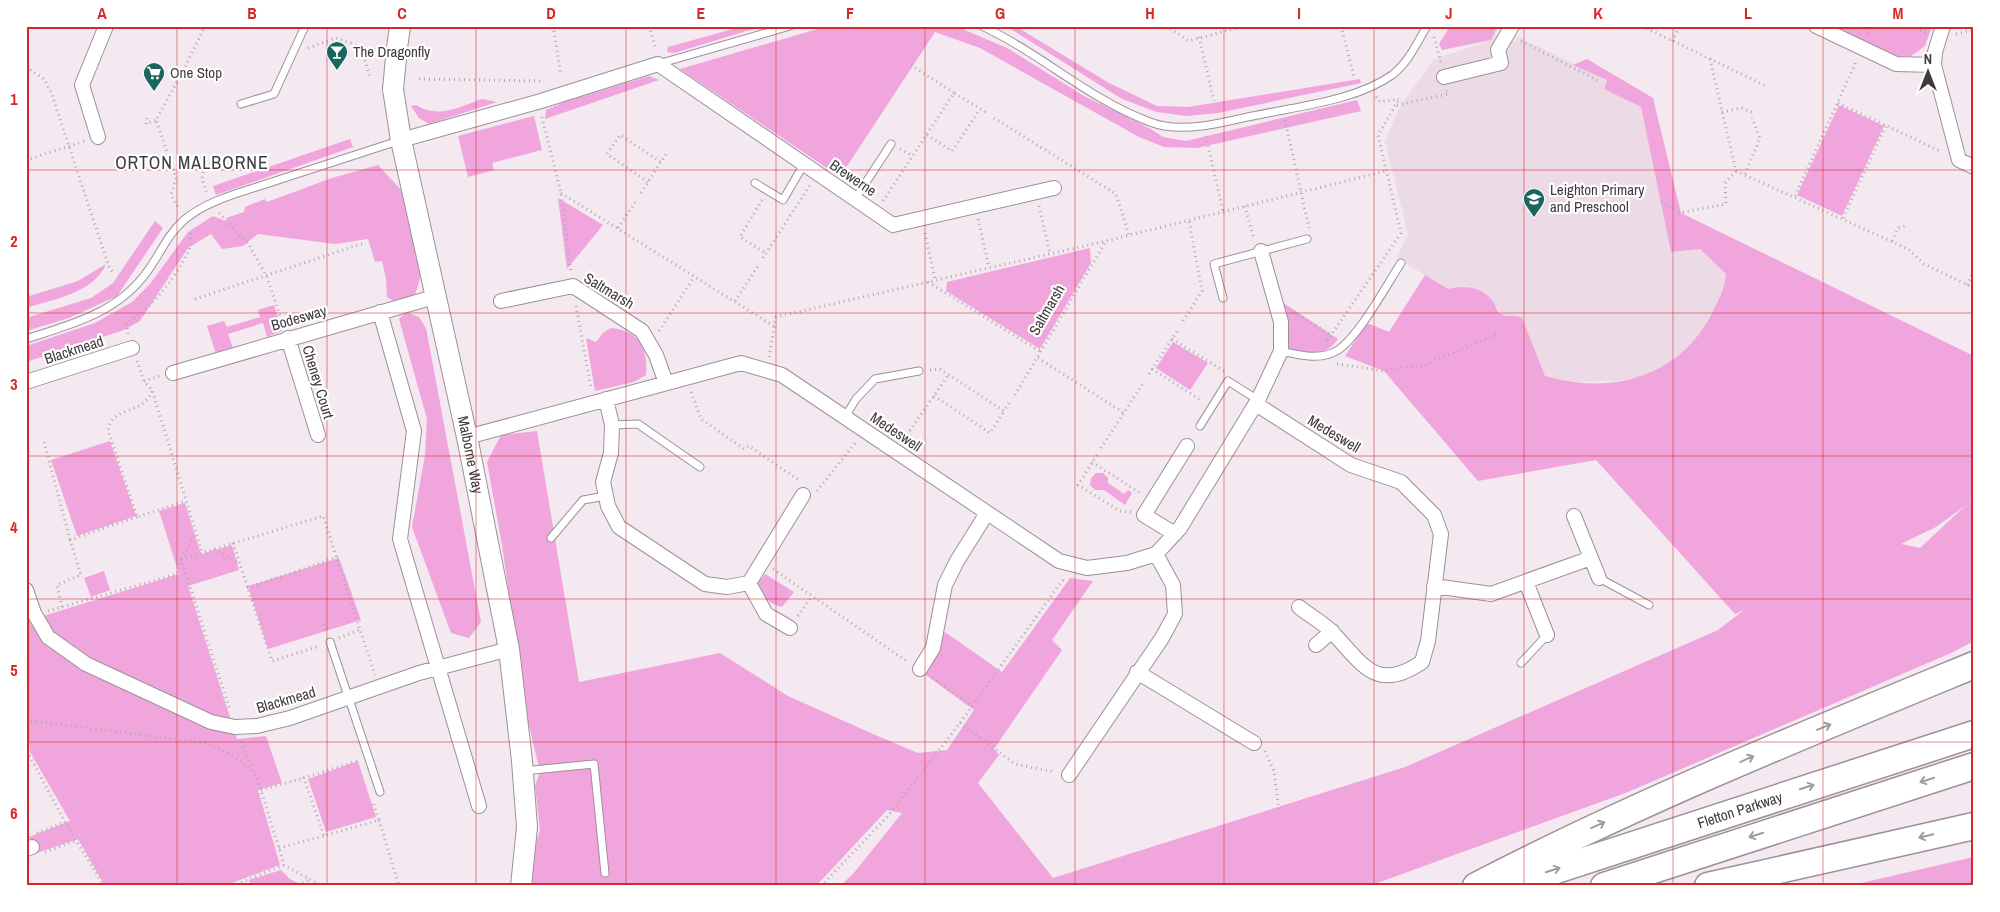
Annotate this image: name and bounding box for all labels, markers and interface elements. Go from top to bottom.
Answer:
text: A [97,2,107,24]
text: B [247,2,257,24]
text: C [397,2,407,24]
text: D [546,2,556,24]
text: E [697,2,706,24]
text: F [846,2,854,24]
text: G [995,2,1005,24]
text: H [1145,2,1155,24]
text: I [1297,2,1301,24]
text: J [1445,2,1453,24]
text: K [1593,2,1603,24]
text: L [1744,2,1752,24]
text: M [1893,2,1904,24]
bar icon: The Dragonfly [325,40,349,71]
place label: The Dragonfly [353,41,431,62]
north arrow [1902,48,1952,98]
text: N [1924,50,1932,68]
supermarket icon: One Stop [142,61,166,92]
place label: One Stop [170,62,222,83]
text: 1 [10,88,18,110]
district label: ORTON MALBORNE [115,150,269,175]
street label: Brewerne [826,154,881,201]
place label: Leighton Primary and Preschool [1550,179,1645,217]
school or university icon: Leighton Primary and Preschool [1522,187,1546,218]
text: 2 [10,230,18,252]
street label: Saltmarsh [580,267,638,314]
street label: Saltmarsh [1024,281,1070,339]
street label: Bodesway [269,299,330,335]
street label: Blackmead [42,330,106,369]
street label: Cheney Court [297,342,340,422]
text: 3 [10,373,18,395]
street label: Medeswell [866,407,926,457]
street label: Medeswell [1304,410,1365,458]
street label: Malborne Way [453,414,489,496]
text: 4 [10,516,18,538]
text: 5 [10,659,18,681]
street label: Blackmead [254,681,318,718]
one-way arrow [1816,721,1831,730]
one-way arrow [1739,754,1754,764]
one-way arrow [1920,776,1936,786]
one-way arrow [1799,782,1815,792]
street label: Fletton Parkway [1695,786,1786,833]
text: 6 [10,802,18,824]
one-way arrow [1590,819,1605,829]
one-way arrow [1748,831,1764,841]
one-way arrow [1919,832,1935,841]
one-way arrow [1545,865,1561,875]

